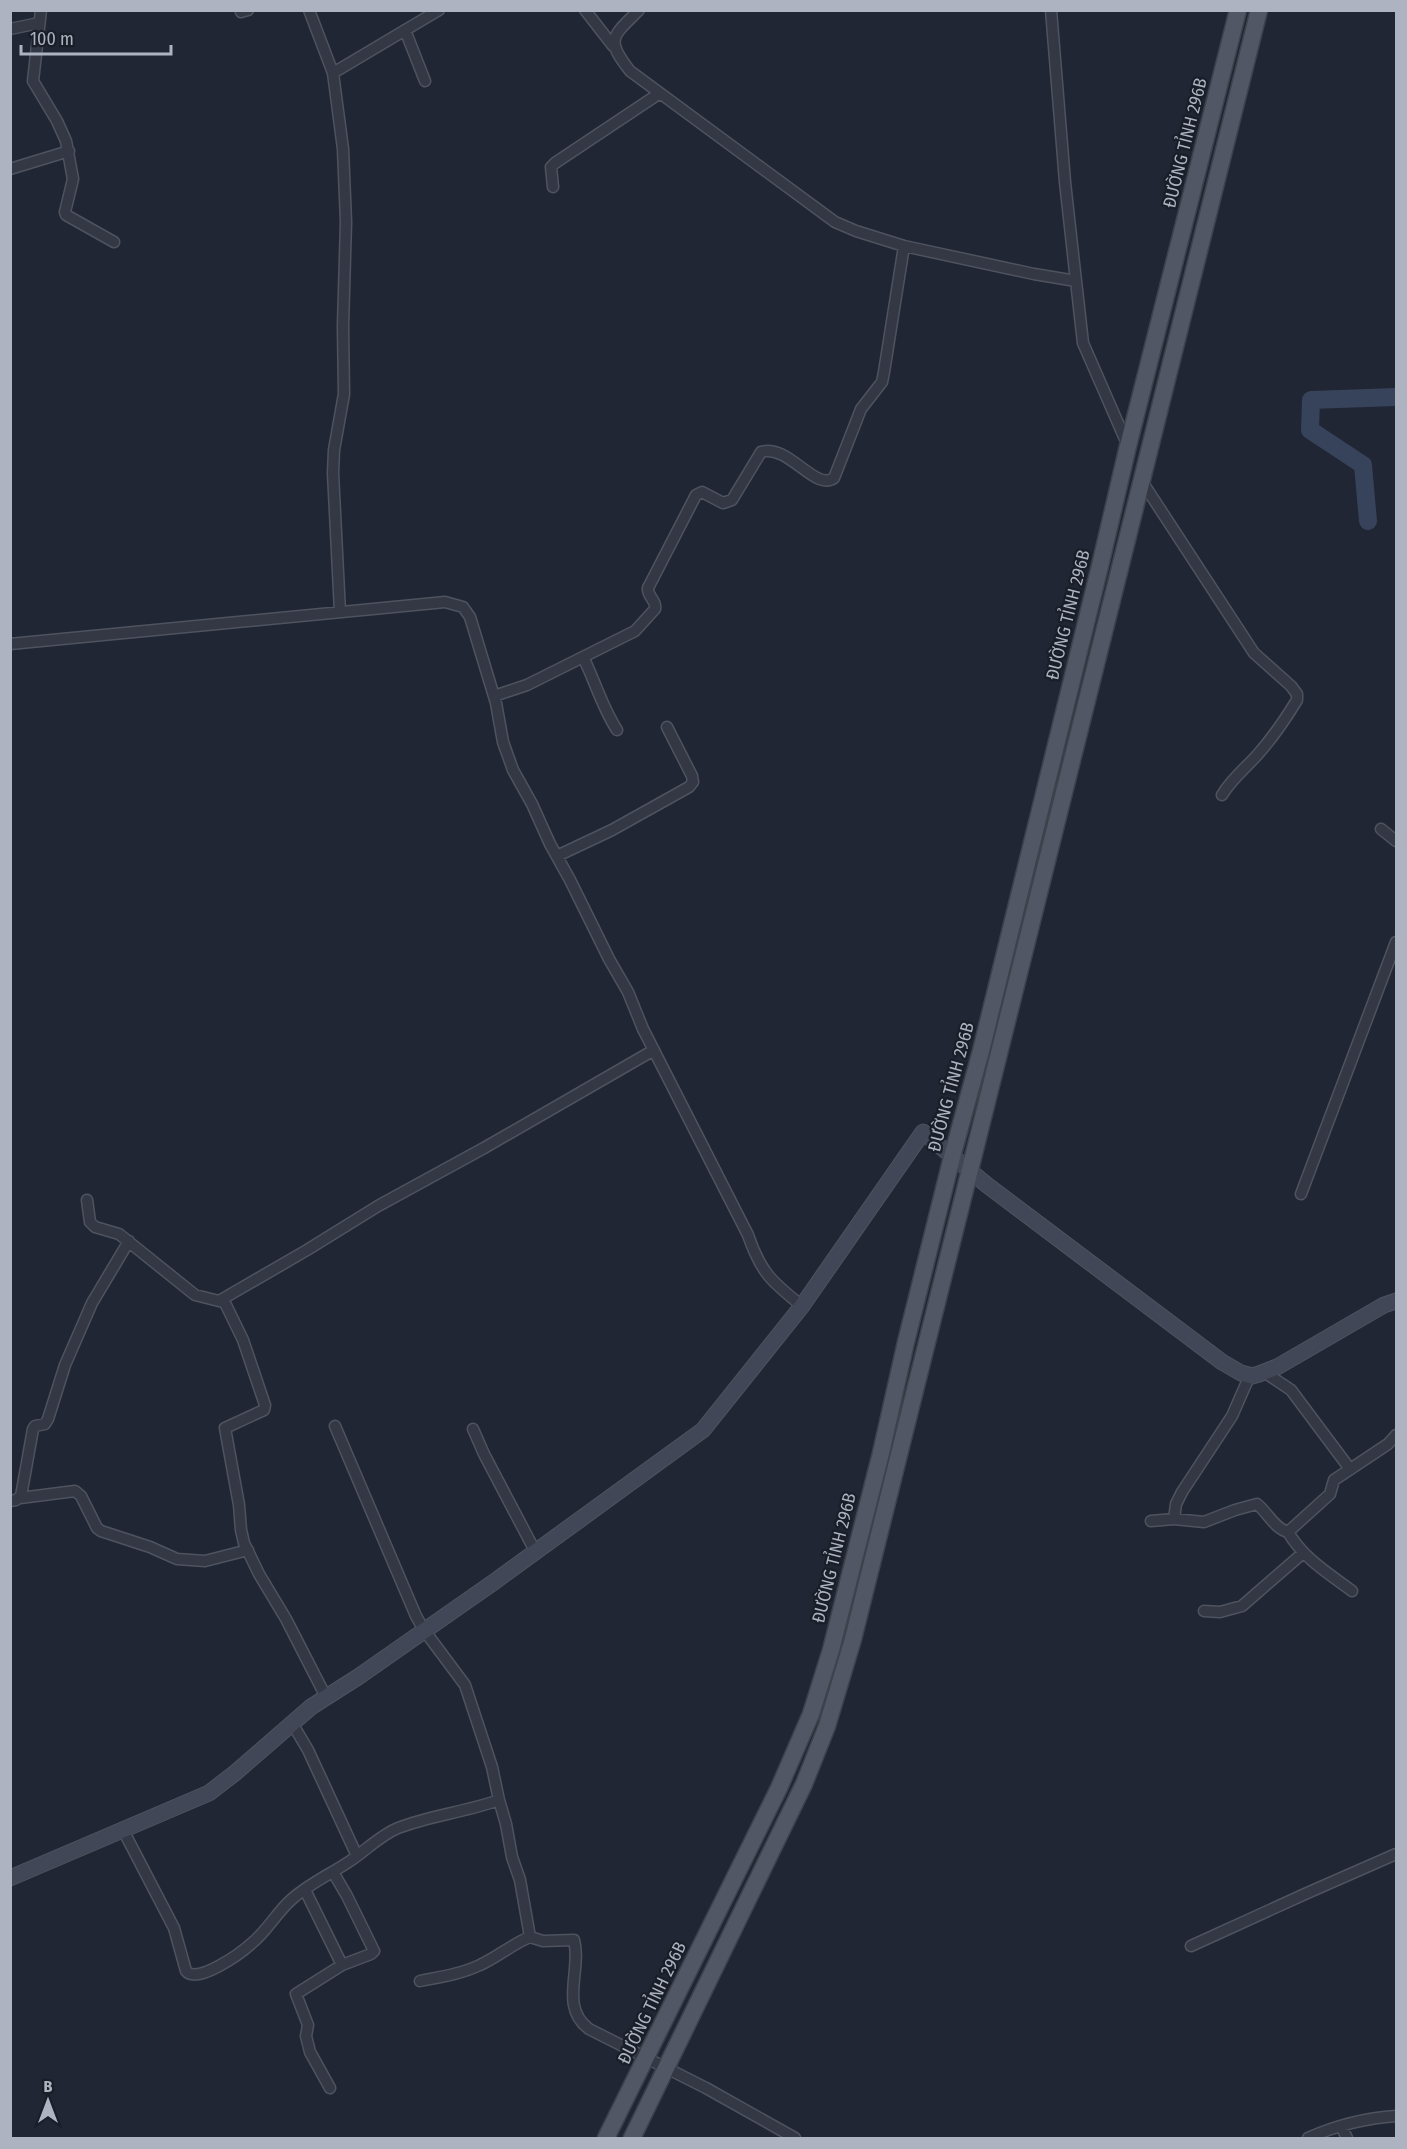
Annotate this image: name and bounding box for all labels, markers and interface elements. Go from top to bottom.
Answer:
scale bar [21,18,171,56]
text: 100 m [30,28,74,50]
street label: ĐƯỜNG TỈNH 296B [1157,75,1212,210]
street label: ĐƯỜNG TỈNH 296B [1040,547,1095,682]
street label: ĐƯỜNG TỈNH 296B [922,1019,979,1154]
street label: ĐƯỜNG TỈNH 296B [806,1490,861,1625]
street label: ĐƯỜNG TỈNH 296B [612,1938,691,2068]
north arrow [18,2071,78,2131]
text: B [44,2077,53,2096]

